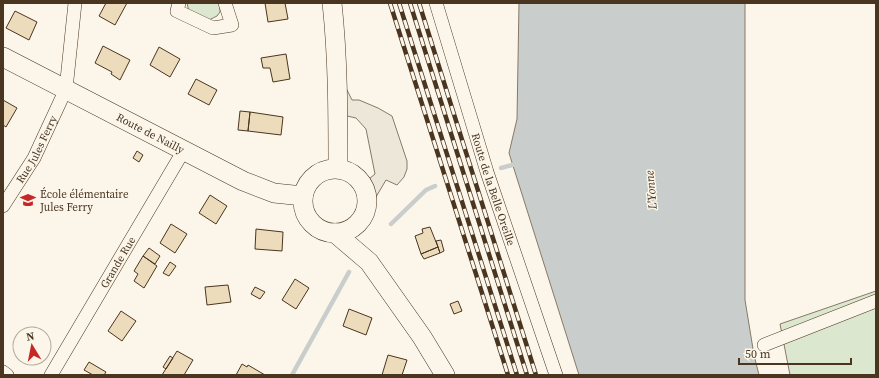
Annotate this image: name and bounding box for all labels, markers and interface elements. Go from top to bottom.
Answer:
street label: Route de Nailly [114,109,187,157]
street label: Rue Jules Ferry [12,113,60,186]
street label: Route de la Belle Oreille [468,131,519,248]
water label: L'Yonne [641,170,661,211]
place label: École élémentaire Jules Ferry [39,187,129,215]
school or university icon: École élémentaire Jules Ferry [19,191,37,209]
street label: Grande Rue [97,233,139,291]
north arrow [12,326,52,366]
text: N [25,329,36,345]
scale bar [739,340,851,366]
text: 50 m [745,346,771,362]

